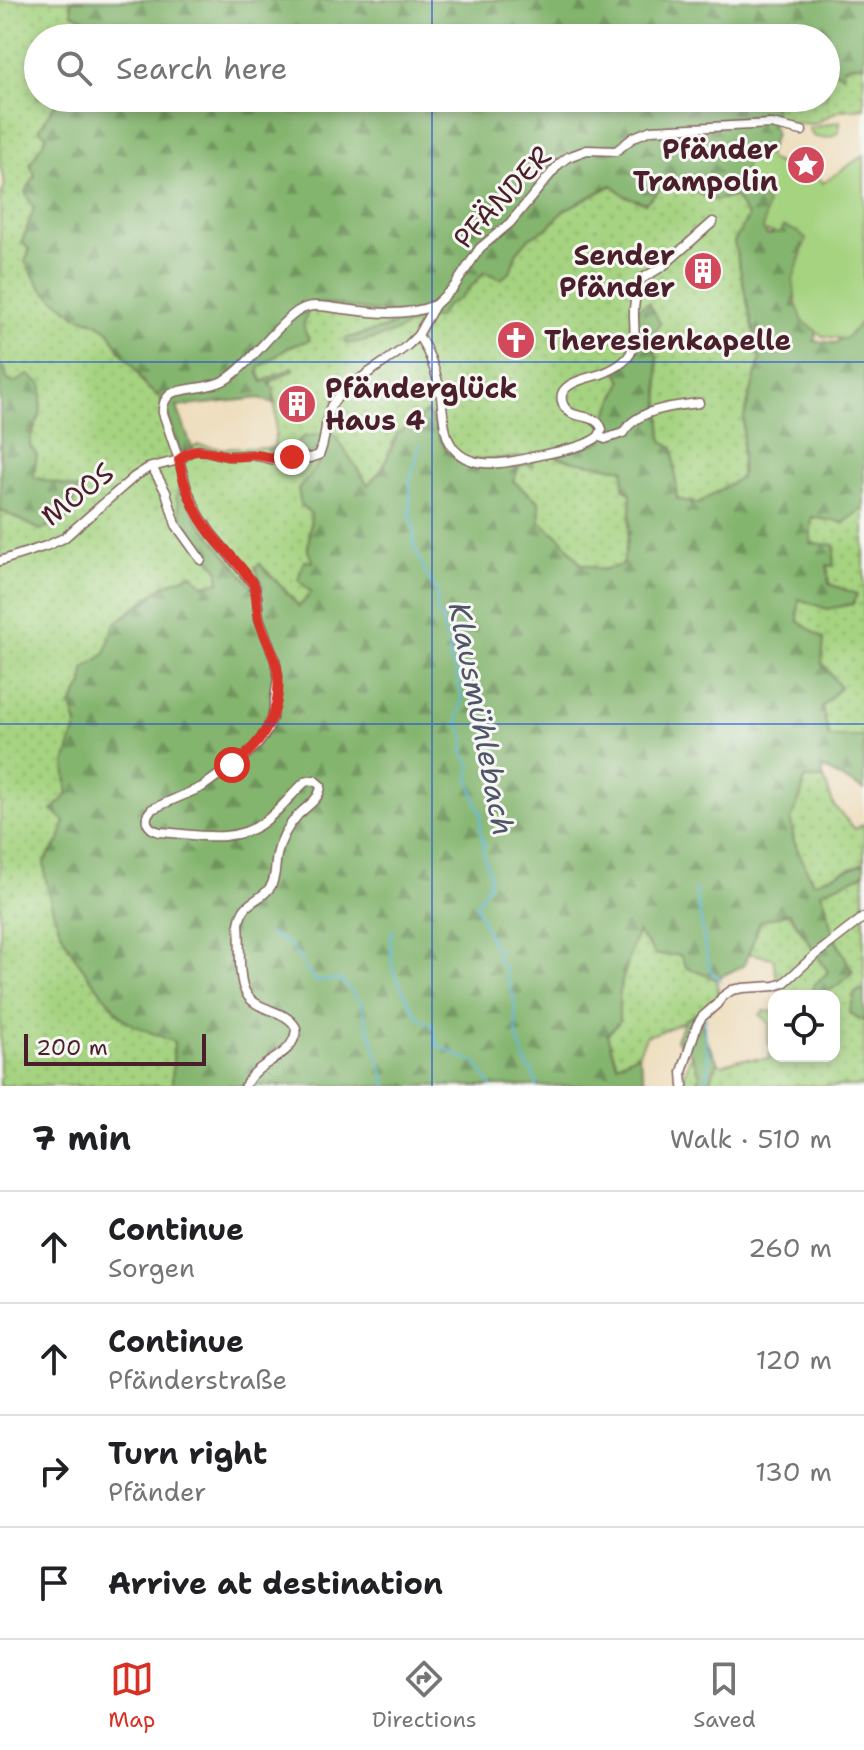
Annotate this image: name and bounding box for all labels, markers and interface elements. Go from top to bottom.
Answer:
search box [24,24,840,112]
icon: search [52,46,96,90]
text: Search here [116,48,287,89]
place label: Pfänder Trampolin [633,130,778,200]
street label: PFÄNDER [445,137,559,257]
place icon: Pfänder Trampolin [785,144,827,186]
place label: Sender Pfänder [559,236,675,306]
building icon: Sender Pfänder [682,250,724,292]
church icon: Theresienkapelle [495,319,537,361]
place label: Theresienkapelle [544,321,791,359]
place label: Pfänderglück Haus 4 [325,369,518,439]
building icon: Pfänderglück Haus 4 [276,383,318,425]
route end [274,439,310,475]
street label: MOOS [33,454,121,534]
water label: Klausmühlebach [439,599,524,839]
route start [214,747,250,783]
map controls [768,990,840,1062]
button: locate [768,990,840,1062]
scale bar [24,1030,206,1066]
text: 200 m [36,1033,108,1062]
text: 7 min [32,1115,131,1161]
text: Walk · 510 m [670,1121,832,1156]
text: Continue [108,1209,244,1250]
icon: ahead [32,1225,76,1269]
text: 260 m [748,1230,832,1265]
text: Sorgen [108,1250,195,1285]
text: Continue [108,1321,244,1362]
icon: ahead [32,1337,76,1381]
text: 120 m [756,1342,832,1377]
text: Pfänderstraße [108,1362,287,1397]
text: Turn right [108,1433,267,1474]
icon: right [32,1449,76,1493]
text: 130 m [755,1454,832,1489]
text: Pfänder [108,1474,206,1509]
icon: arrive [32,1561,76,1605]
text: Arrive at destination [108,1563,443,1604]
tab: Map [108,1657,155,1734]
tab: Directions [372,1657,477,1734]
tab: Saved [693,1657,756,1734]

